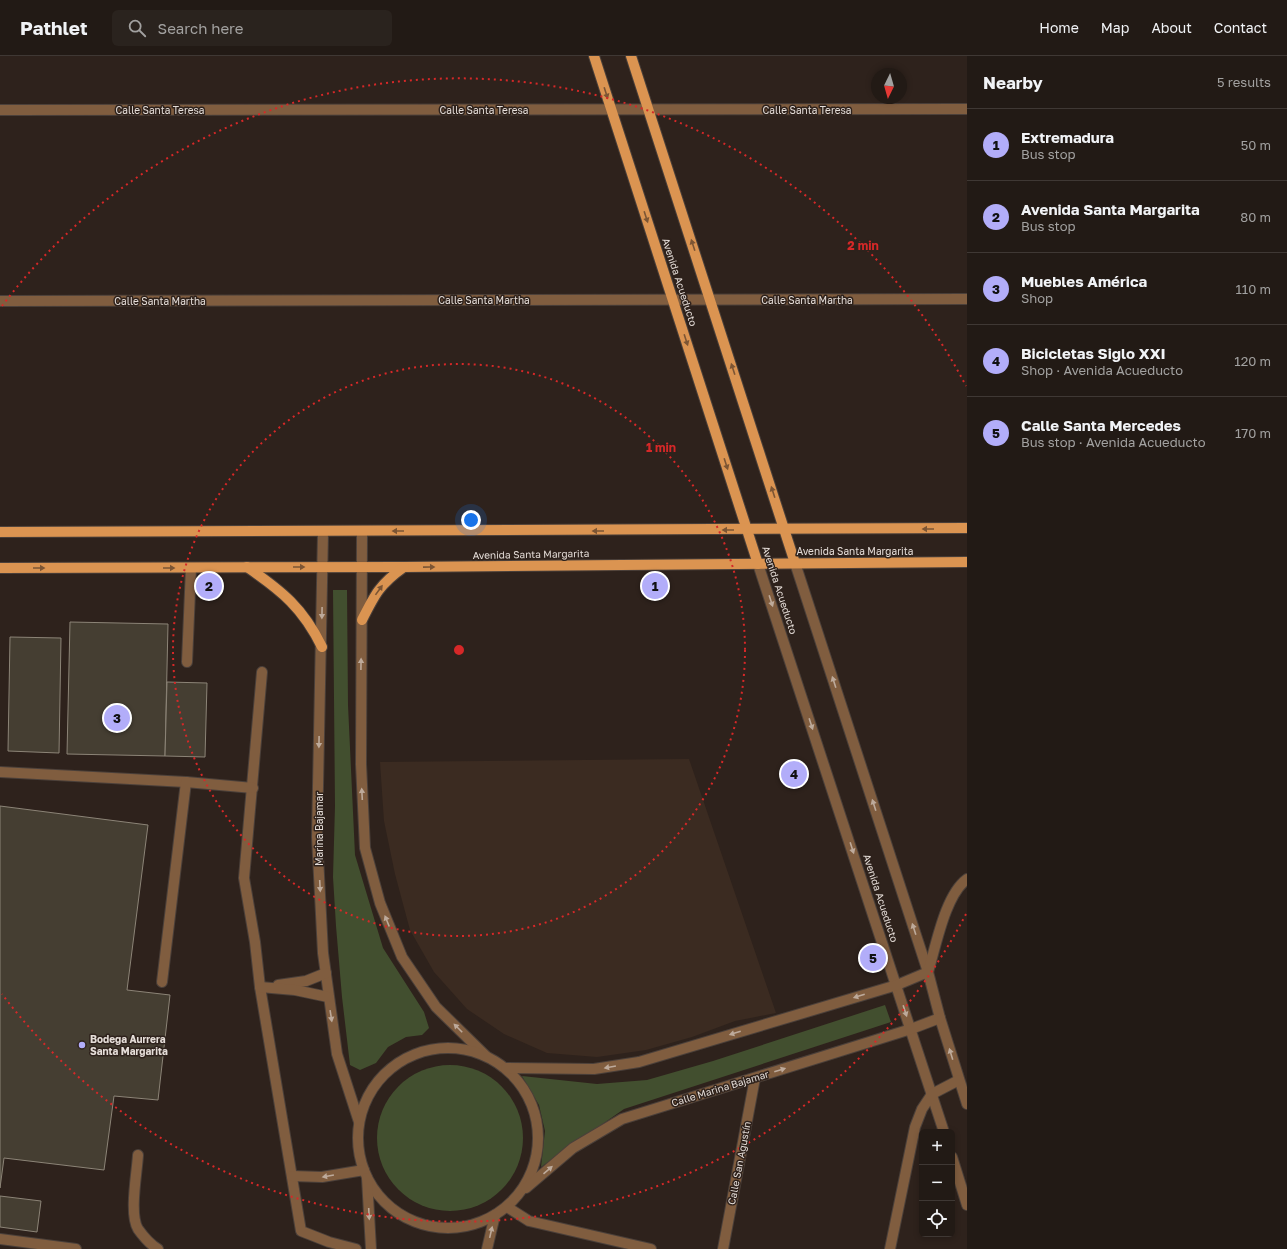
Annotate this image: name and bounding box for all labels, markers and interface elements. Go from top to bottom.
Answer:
search box [112,10,392,46]
text: Pathlet [20,16,88,39]
icon: search [126,17,148,39]
text: Search here [158,19,244,37]
text: Home [1039,19,1079,36]
text: Map [1101,19,1129,36]
text: About [1151,19,1192,36]
text: Contact [1214,19,1267,36]
north arrow [871,68,907,104]
text: Nearby [983,72,1043,93]
text: 5 results [1217,74,1271,90]
one-way arrow [603,87,609,99]
street label: Calle Santa Teresa [116,104,204,116]
street label: Calle Santa Teresa [440,104,528,116]
street label: Calle Santa Teresa [763,104,851,116]
text: Extremadura [1021,128,1114,146]
text: 1 [993,137,999,153]
text: 50 m [1241,137,1271,153]
text: Bus stop [1021,146,1076,162]
text: Avenida Santa Margarita [1021,200,1200,218]
text: 2 [992,209,1000,225]
text: 80 m [1240,209,1271,225]
one-way arrow [643,211,649,223]
text: Bus stop [1021,218,1076,234]
street label: Avenida Acueducto [660,236,700,328]
text: 2 min [847,238,879,253]
one-way arrow [689,239,695,251]
text: Muebles América [1021,272,1147,290]
text: 3 [992,281,1000,297]
text: 110 m [1236,281,1271,297]
text: Shop [1021,290,1053,306]
street label: Calle Santa Martha [438,294,530,306]
street label: Calle Santa Martha [761,294,853,306]
street label: Calle Santa Martha [114,295,206,307]
one-way arrow [683,335,689,347]
text: Bicicletas Siglo XXI [1021,344,1166,362]
text: 4 [992,353,1000,369]
text: 120 m [1234,353,1271,369]
one-way arrow [730,362,736,374]
text: Shop · Avenida Acueducto [1021,362,1183,378]
text: Calle Santa Mercedes [1021,416,1181,434]
text: 5 [992,425,1000,441]
text: 170 m [1235,425,1271,441]
text: Bus stop · Avenida Acueducto [1021,434,1206,450]
text: 1 min [646,440,676,455]
one-way arrow [723,458,729,470]
one-way arrow [769,486,775,498]
your location [461,510,481,530]
one-way arrow [921,526,934,532]
one-way arrow [721,527,734,533]
one-way arrow [391,528,404,534]
one-way arrow [591,528,604,534]
street label: Avenida Acueducto [760,544,800,636]
street label: Avenida Santa Margarita [797,545,913,557]
street label: Avenida Santa Margarita [473,547,589,561]
one-way arrow [293,564,306,570]
one-way arrow [423,564,436,570]
one-way arrow [33,565,46,571]
one-way arrow [163,565,176,571]
pin: 2 [196,571,222,601]
pin: 1 [642,571,668,601]
one-way arrow [375,584,383,595]
one-way arrow [768,595,774,607]
one-way arrow [319,607,325,620]
centre of rings [452,643,466,657]
one-way arrow [358,657,364,670]
one-way arrow [831,675,837,687]
pin: 3 [104,703,130,733]
one-way arrow [808,719,814,731]
one-way arrow [316,736,323,748]
pin: 4 [781,759,807,789]
one-way arrow [359,788,366,800]
street label: Marina Bajamar [313,792,325,866]
one-way arrow [871,799,877,811]
one-way arrow [849,842,855,854]
street label: Avenida Acueducto [861,852,901,944]
one-way arrow [316,880,323,892]
one-way arrow [384,915,390,926]
one-way arrow [911,923,917,935]
pin: 5 [860,943,886,973]
one-way arrow [853,993,865,999]
one-way arrow [903,1005,909,1017]
one-way arrow [328,1010,334,1022]
one-way arrow [453,1023,463,1033]
one-way arrow [729,1030,741,1036]
place label: Bodega Aurrera Santa Margarita [90,1033,168,1057]
marker: Bodega Aurrera Santa Margarita [77,1040,87,1050]
one-way arrow [948,1047,954,1059]
one-way arrow [603,1064,616,1070]
street label: Calle Marina Bajamar [670,1067,770,1109]
one-way arrow [775,1067,787,1073]
street label: Calle San Agustín [725,1120,753,1206]
map controls [919,1129,955,1237]
button: + [919,1129,955,1165]
one-way arrow [543,1165,553,1174]
button: − [919,1165,955,1201]
one-way arrow [322,1173,334,1179]
button: locate [919,1201,955,1237]
one-way arrow [366,1208,372,1221]
one-way arrow [488,1226,494,1238]

